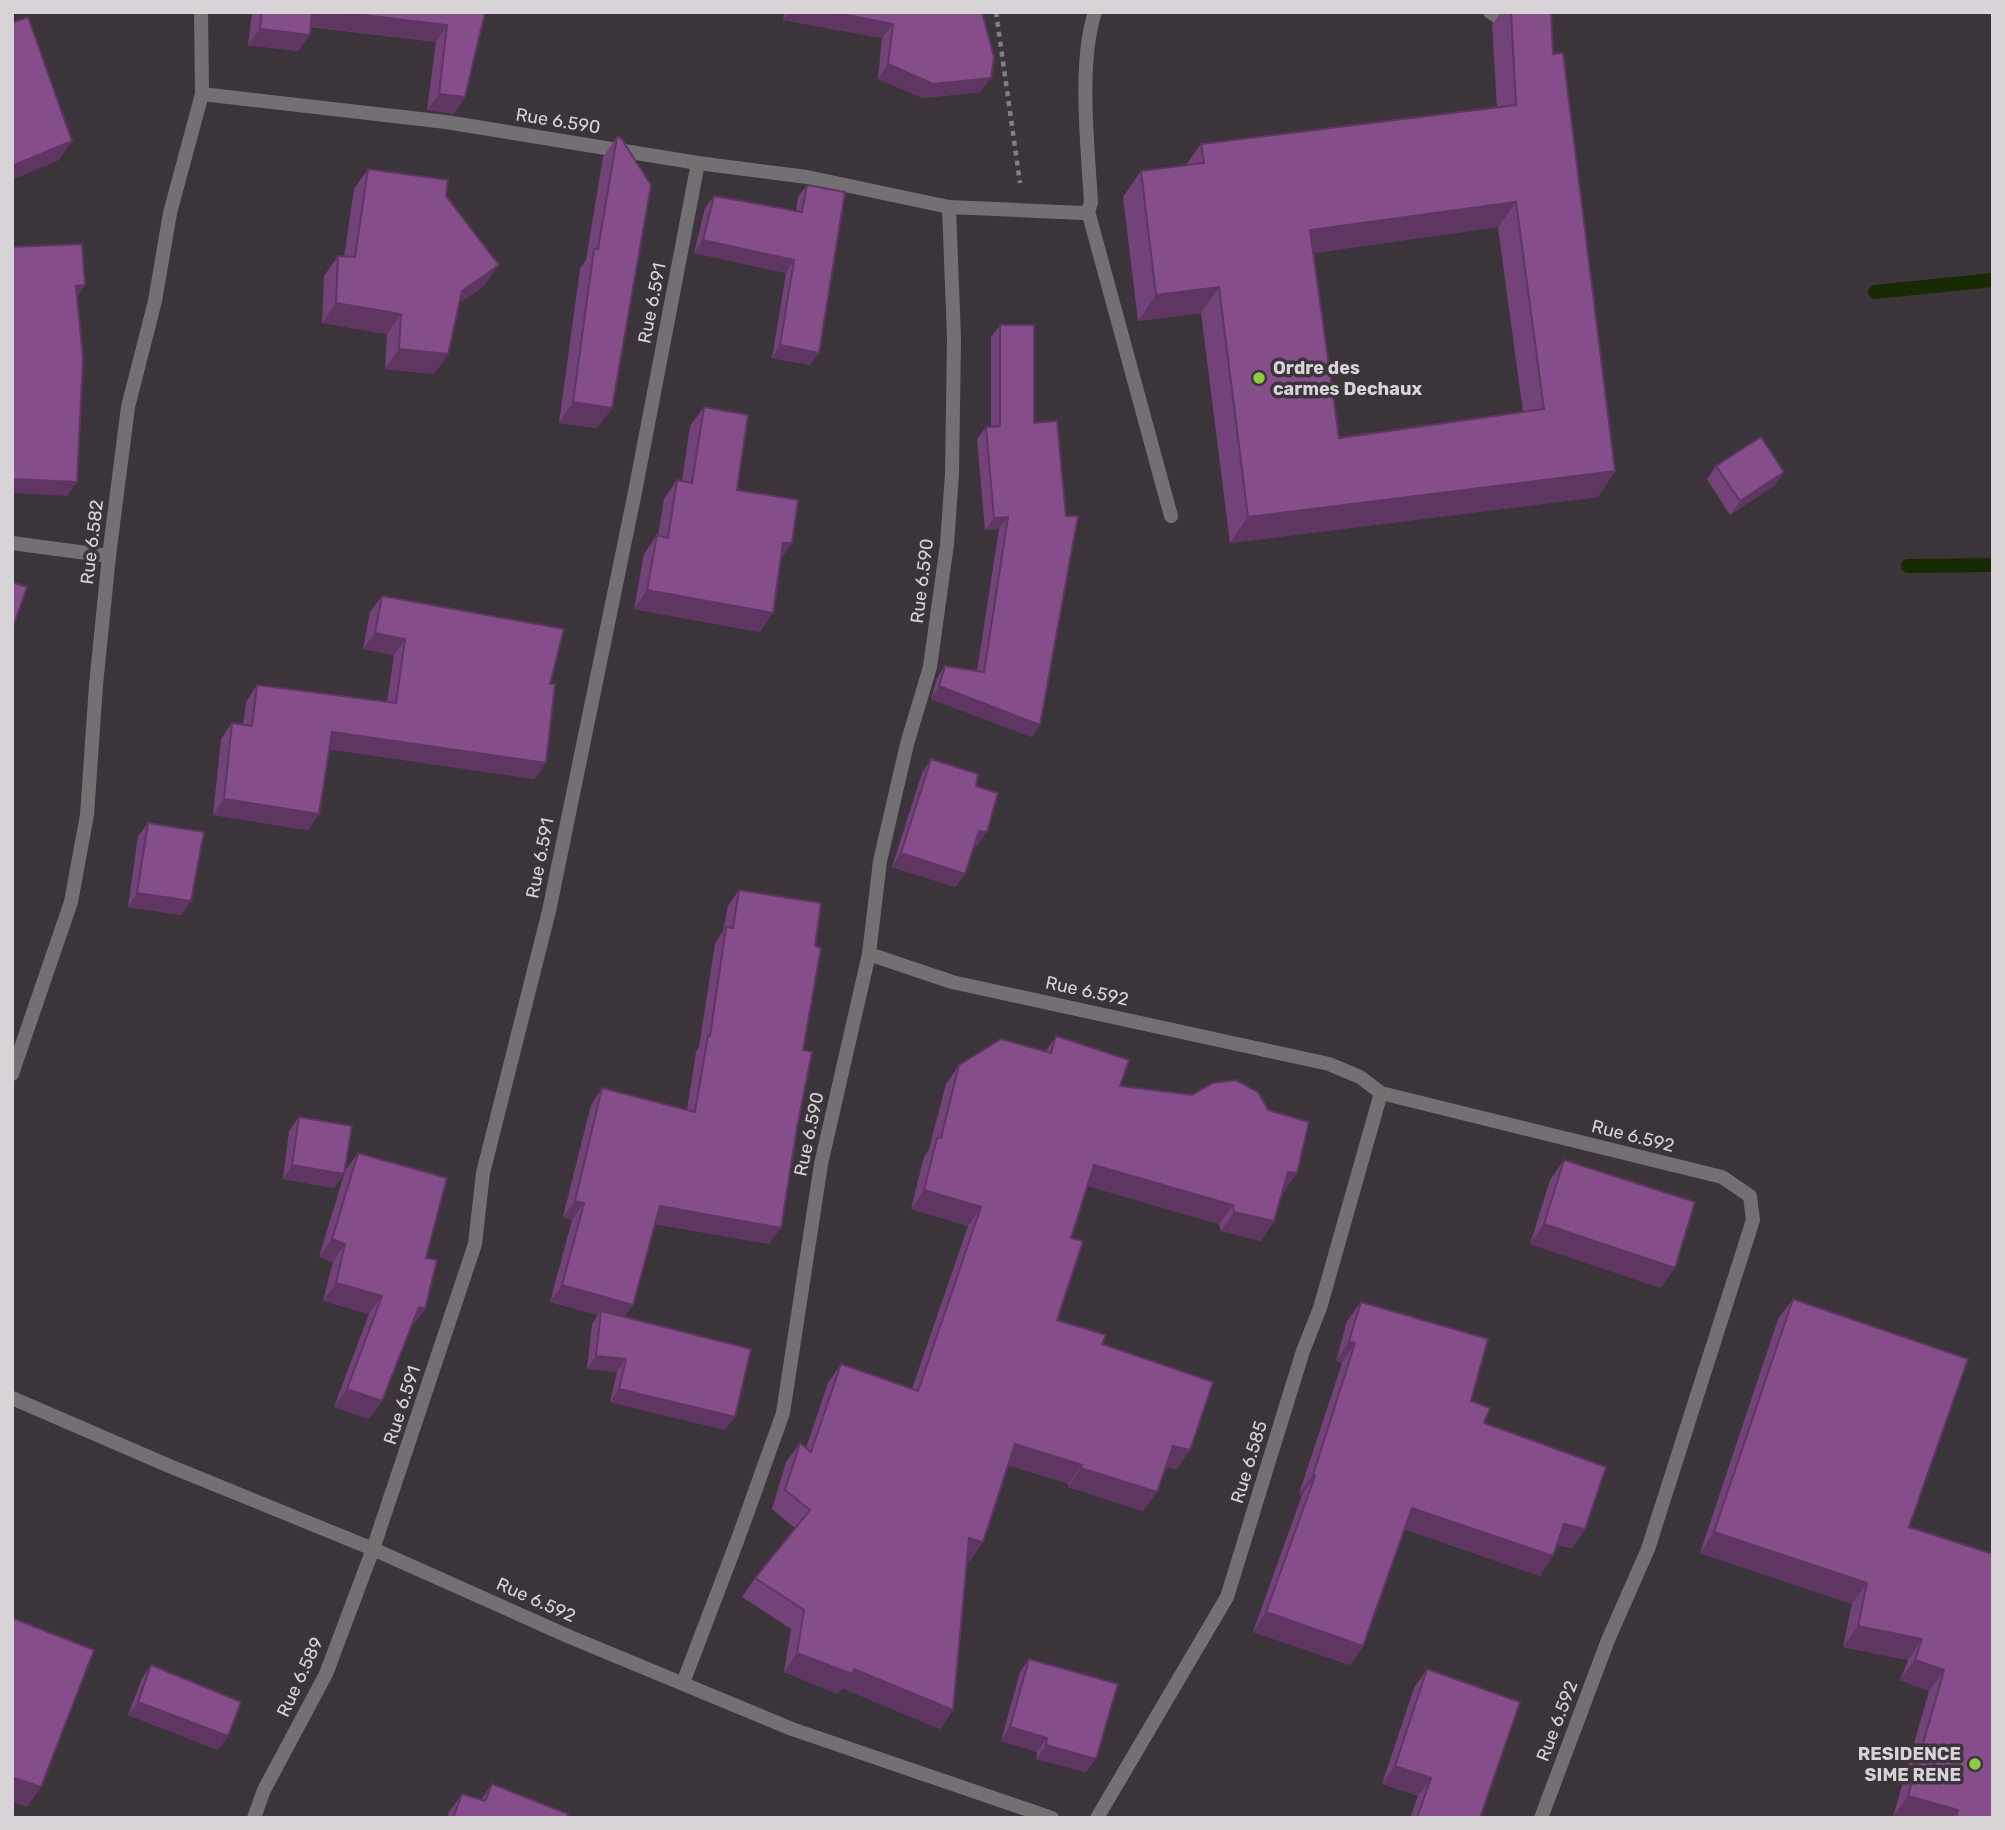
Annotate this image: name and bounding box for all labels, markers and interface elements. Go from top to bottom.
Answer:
street label: Rue 6.590 [514,103,602,139]
street label: Rue 6.591 [633,261,671,345]
place label: Ordre des carmes Dechaux [1273,357,1422,400]
marker: Ordre des carmes Dechaux [1251,370,1267,386]
street label: Rue 6.582 [76,498,108,586]
street label: Rue 6.590 [906,537,938,625]
street label: Rue 6.591 [521,816,559,900]
street label: Rue 6.592 [1043,971,1131,1011]
street label: Rue 6.590 [789,1090,829,1178]
street label: Rue 6.592 [1589,1115,1677,1157]
street label: Rue 6.591 [379,1363,425,1447]
street label: Rue 6.585 [1226,1418,1272,1506]
street label: Rue 6.592 [493,1573,579,1627]
street label: Rue 6.589 [272,1634,328,1720]
street label: Rue 6.592 [1532,1678,1582,1764]
place label: RESIDENCE SIME RENE [1858,1743,1961,1786]
marker: RESIDENCE SIME RENE [1967,1756,1983,1772]

